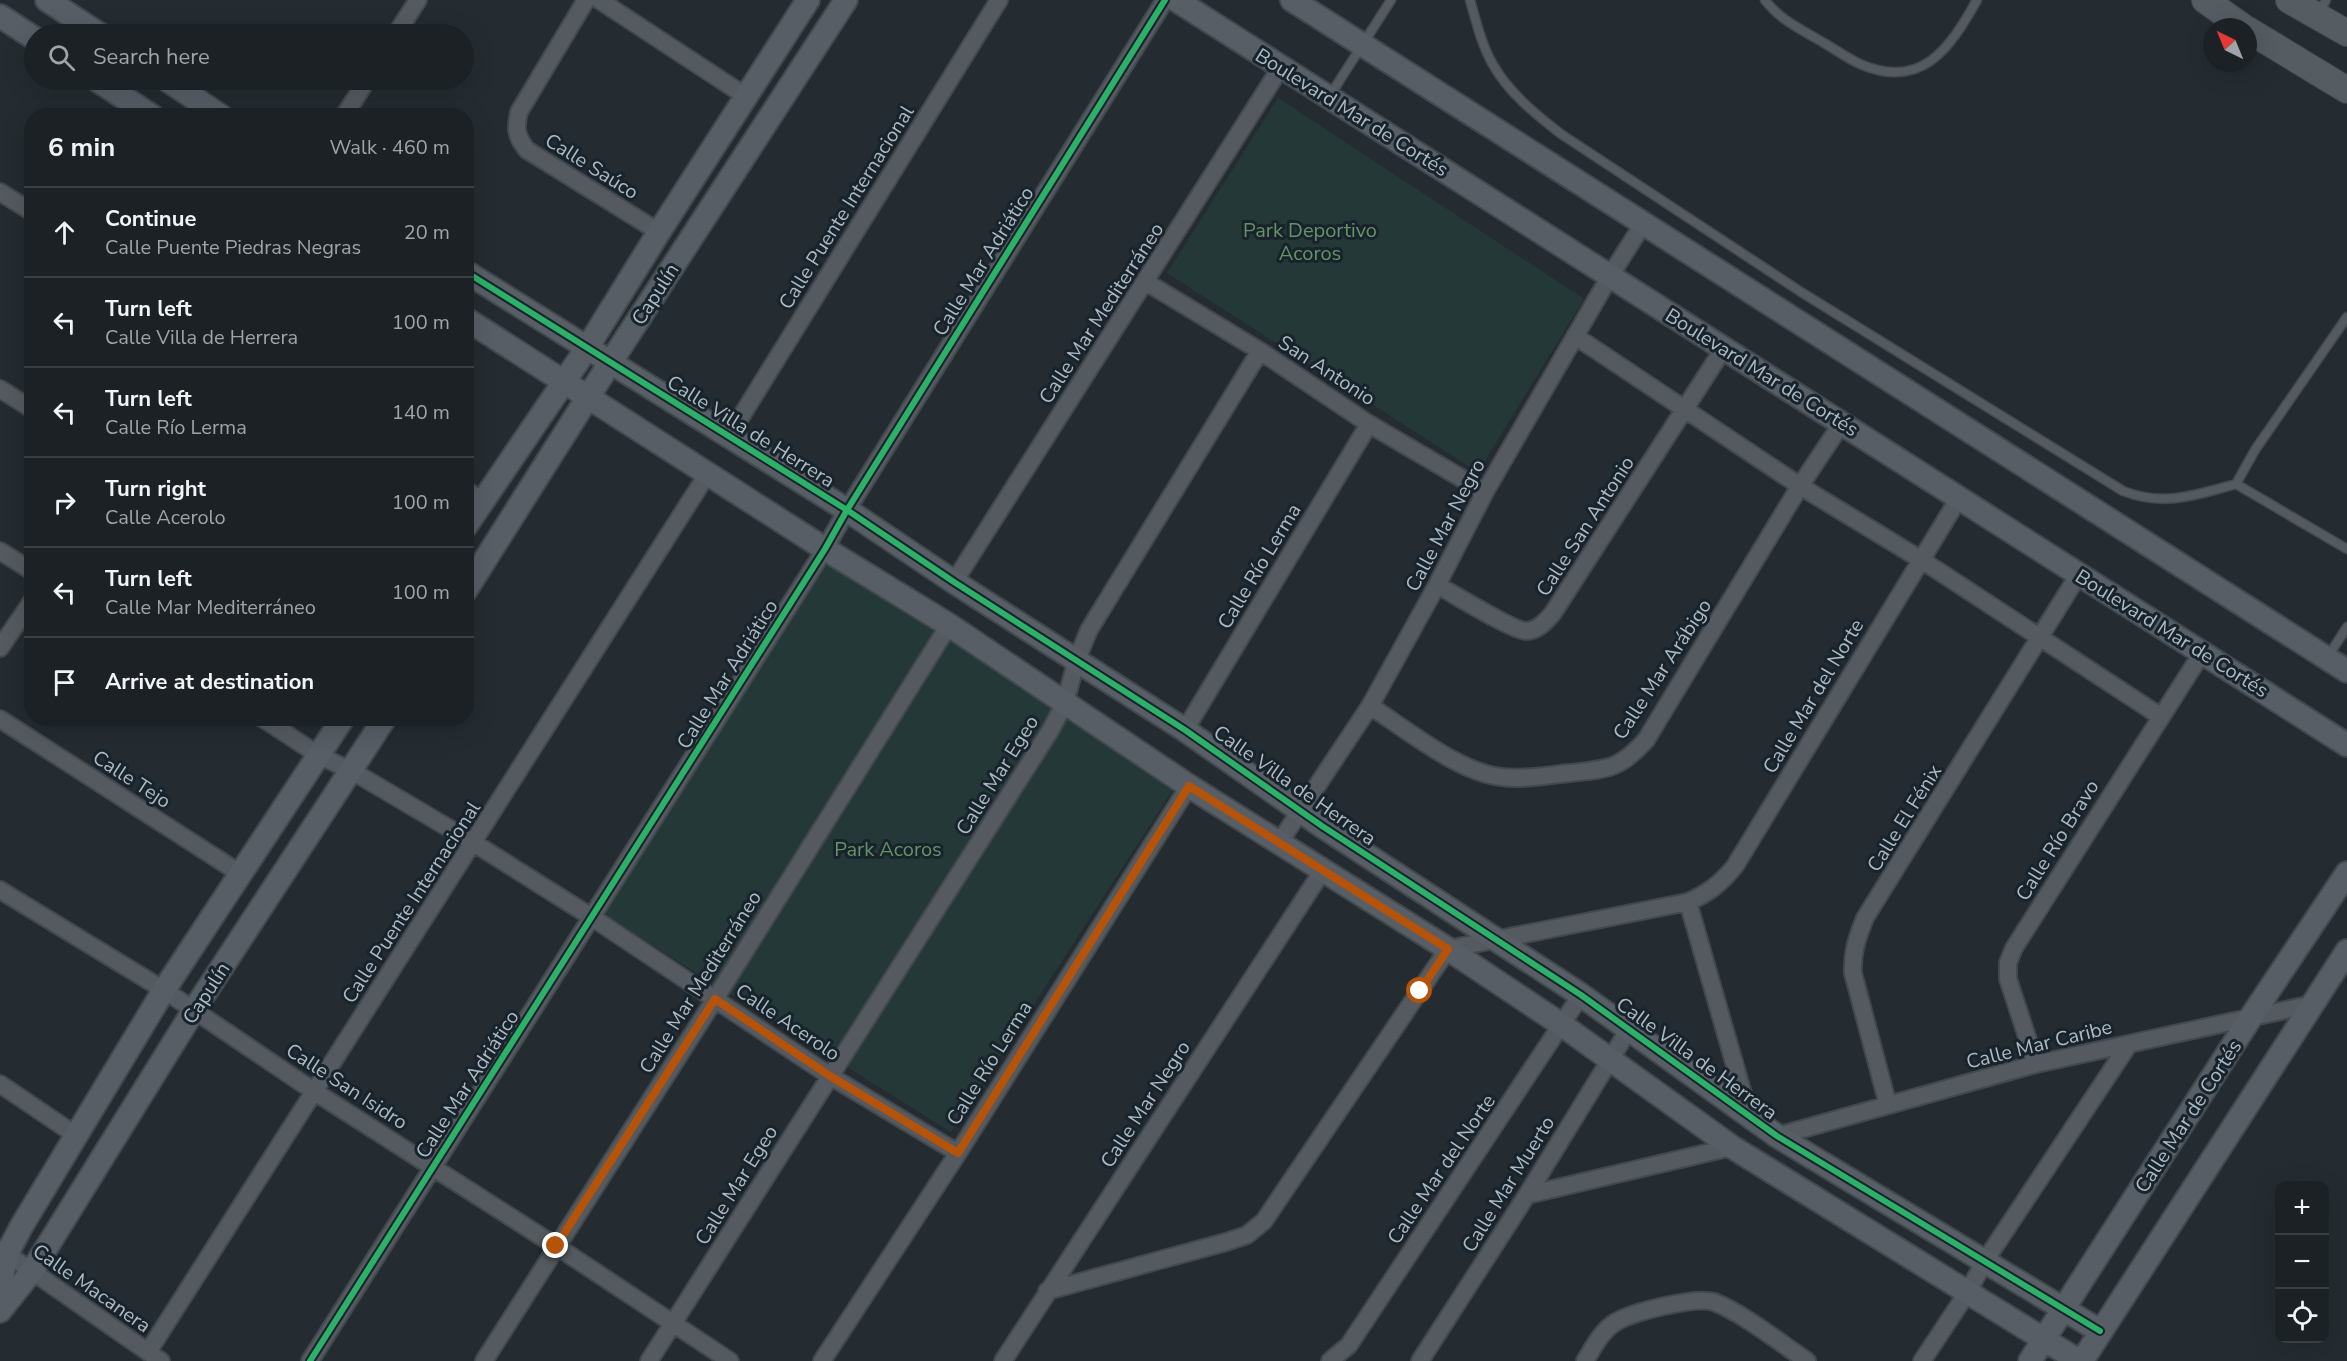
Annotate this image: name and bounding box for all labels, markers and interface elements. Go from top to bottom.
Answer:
north arrow [2203,18,2257,72]
search box [24,24,474,90]
icon: search [45,41,78,74]
text: Search here [93,42,210,72]
street label: Boulevard Mar de Cortés [1250,42,1453,183]
street label: Calle Puente Internacional [773,100,920,314]
street label: Calle Saúco [540,127,644,206]
text: 6 min [48,130,115,165]
text: Walk · 460 m [330,134,450,161]
street label: Calle Mar Adriático [927,181,1040,341]
text: Continue [105,204,196,234]
icon: ahead [48,216,81,249]
park label: Park Deportivo Acoros [1243,217,1377,267]
street label: Calle Mar Mediterráneo [1033,218,1170,409]
text: 20 m [404,219,450,246]
text: Calle Puente Piedras Negras [105,234,361,261]
street label: Capulín [625,258,685,330]
text: Turn left [105,294,192,324]
street label: Boulevard Mar de Cortés [1660,302,1863,443]
icon: left [48,306,81,339]
text: 100 m [392,309,450,336]
text: Calle Villa de Herrera [105,324,298,351]
street label: San Antonio [1273,329,1380,412]
street label: Calle Villa de Herrera [662,369,840,494]
text: Turn left [105,384,192,414]
icon: left [48,396,81,429]
text: 140 m [392,399,450,426]
text: Calle Río Lerma [105,414,247,441]
street label: Calle San Antonio [1530,451,1641,601]
street label: Calle Mar Negro [1399,454,1492,596]
text: Turn right [105,474,206,504]
icon: right [48,486,81,519]
text: 100 m [392,489,450,516]
street label: Calle Río Lerma [1211,499,1308,634]
text: Calle Acerolo [105,504,226,531]
street label: Boulevard Mar de Cortés [2070,563,2273,704]
text: Turn left [105,564,192,594]
icon: left [48,576,81,609]
text: 100 m [392,579,450,606]
text: Calle Mar Mediterráneo [105,594,316,621]
street label: Calle Mar Adriático [671,594,784,754]
street label: Calle Mar Arábigo [1607,594,1718,745]
street label: Calle Mar del Norte [1757,614,1870,779]
icon: arrive [48,666,81,699]
text: Arrive at destination [105,667,314,697]
street label: Calle Mar Egeo [950,710,1045,840]
street label: Calle Villa de Herrera [1208,719,1382,852]
street label: Calle Tejo [87,744,176,815]
street label: Calle El Fénix [1861,759,1948,877]
street label: Calle Río Bravo [2009,775,2105,906]
street label: Calle Puente Internacional [336,796,487,1008]
park label: Park Acoros [834,836,942,863]
street label: Calle Mar Mediterráneo [633,886,768,1079]
street label: Capulín [176,957,236,1029]
route start [1406,977,1432,1003]
street label: Calle Acerolo [730,978,845,1067]
street label: Calle Villa de Herrera [1611,991,1783,1126]
street label: Calle Río Lerma [940,996,1038,1131]
street label: Calle Mar Adriático [409,1005,525,1164]
street label: Calle Mar Caribe [1964,1013,2115,1076]
street label: Calle Mar Negro [1094,1035,1197,1173]
street label: Calle Mar de Cortés [2129,1035,2248,1198]
street label: Calle San Isidro [281,1037,413,1136]
street label: Calle Mar del Norte [1381,1089,1502,1250]
street label: Calle Mar Muerto [1456,1111,1561,1258]
street label: Calle Mar Egeo [689,1120,784,1250]
map controls [2275,1181,2329,1343]
button: + [2275,1181,2329,1235]
route end [542,1232,568,1258]
button: − [2275,1235,2329,1289]
street label: Calle Macanera [27,1238,156,1339]
button: locate [2275,1289,2329,1343]

